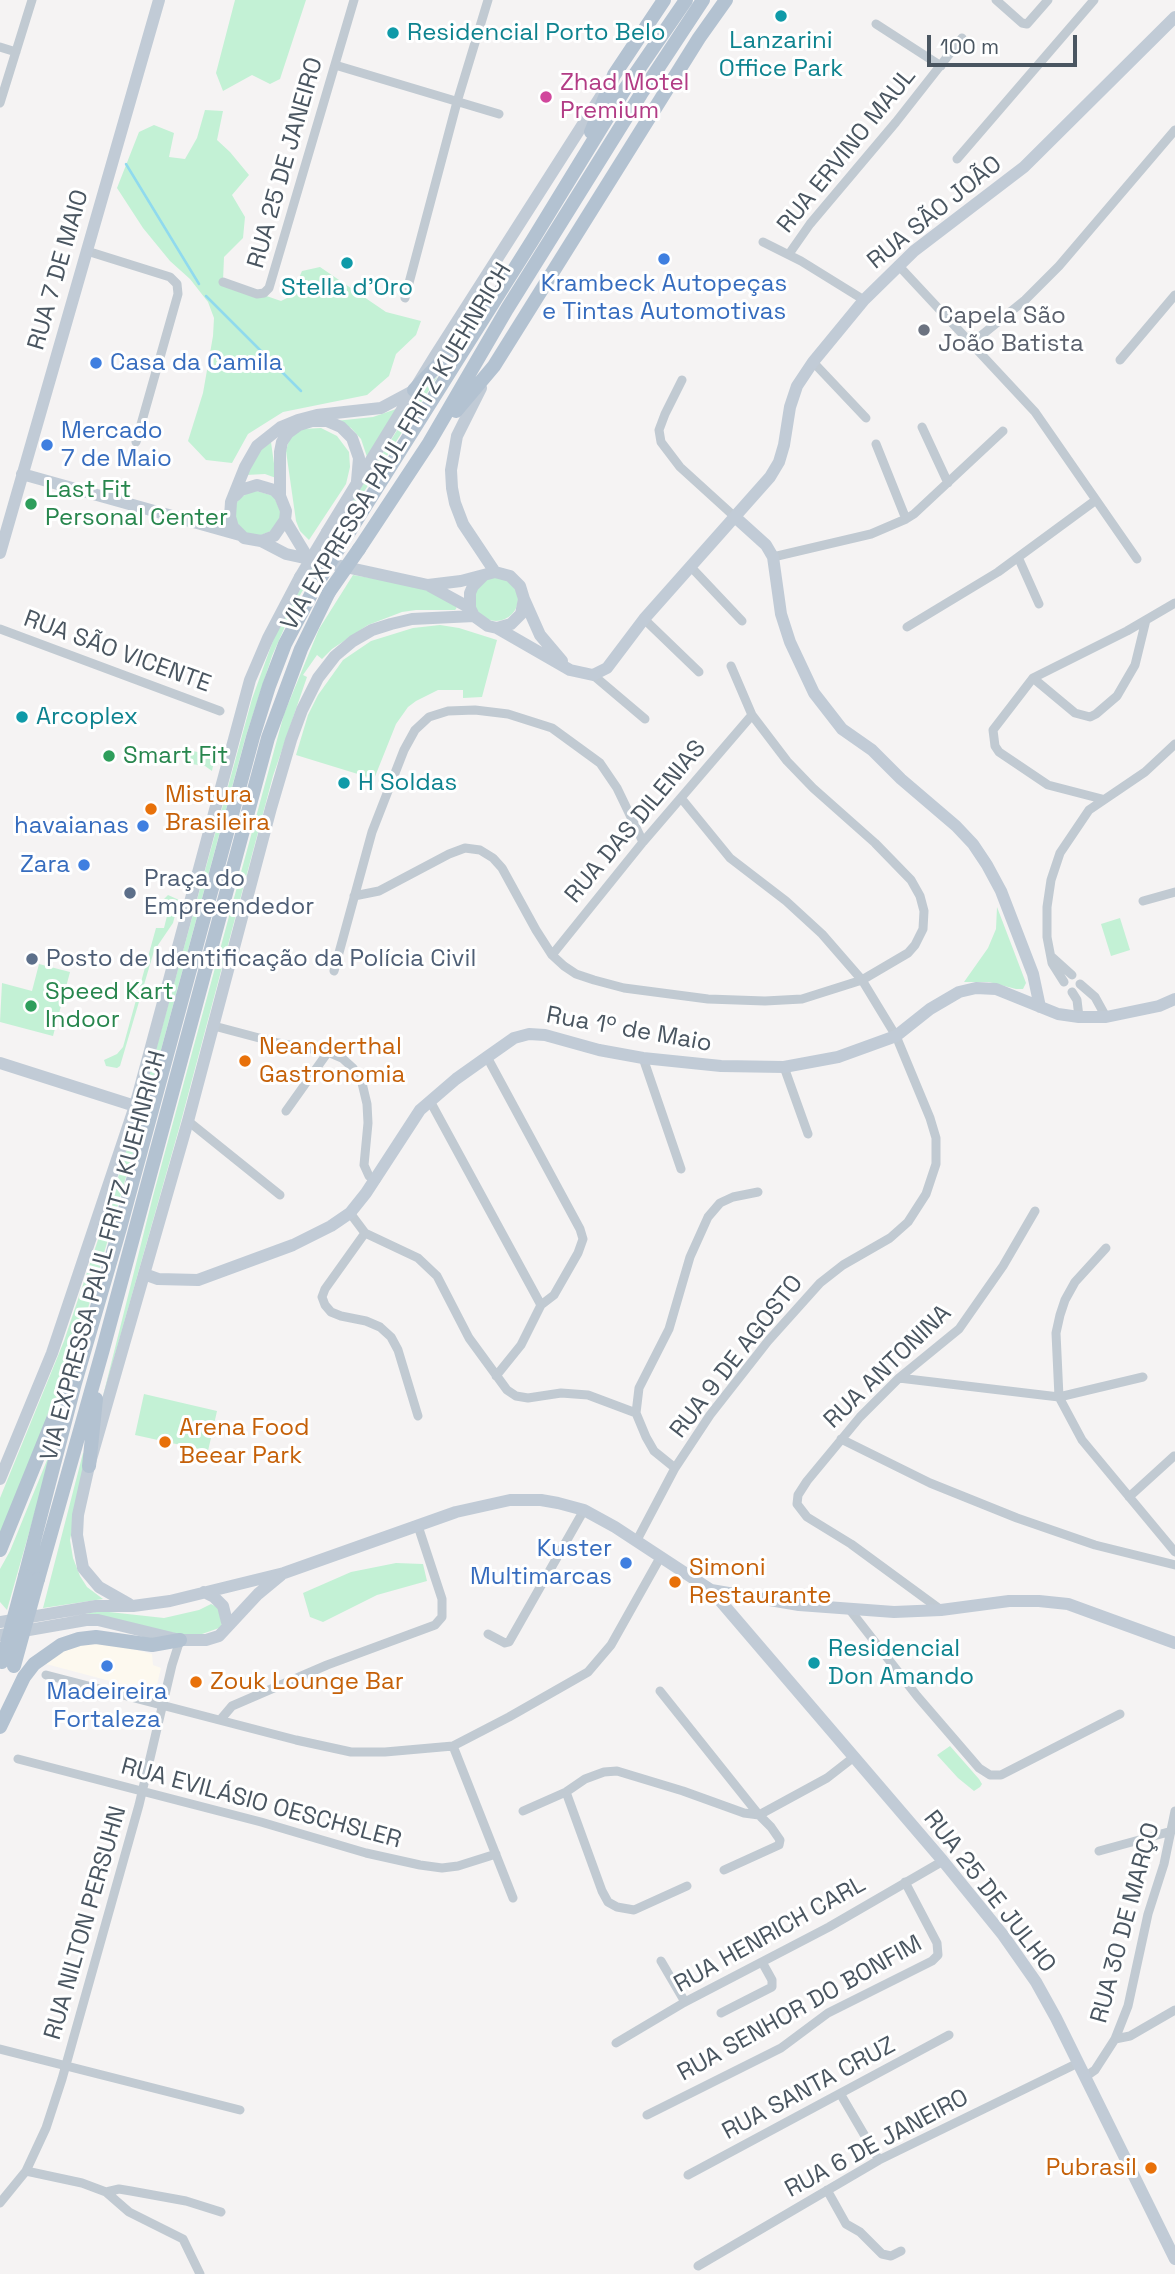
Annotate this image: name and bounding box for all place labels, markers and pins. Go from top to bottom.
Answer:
marker: Lanzarini Office Park [773,8,789,24]
place label: Residencial Porto Belo [407,19,666,47]
marker: Residencial Porto Belo [385,25,401,41]
place label: Lanzarini Office Park [719,27,843,83]
place label: Zhad Motel Premium [560,69,689,125]
marker: Zhad Motel Premium [538,89,554,105]
marker: Krambeck Autopeças e Tintas Automotivas [656,251,672,267]
marker: Stella d'Oro [339,255,355,271]
place label: Krambeck Autopeças e Tintas Automotivas [541,270,787,326]
place label: Stella d'Oro [281,274,413,302]
place label: Capela São João Batista [938,302,1084,358]
marker: Capela São João Batista [916,322,932,338]
place label: Casa da Camila [110,349,282,377]
marker: Casa da Camila [88,355,104,371]
place label: Mercado 7 de Maio [61,417,172,473]
marker: Mercado 7 de Maio [39,437,55,453]
place label: Last Fit Personal Center [45,476,228,532]
marker: Last Fit Personal Center [23,496,39,512]
place label: Arcoplex [36,703,138,731]
marker: Arcoplex [14,709,30,725]
place label: Smart Fit [123,742,228,770]
marker: Smart Fit [101,748,117,764]
place label: H Soldas [358,769,457,797]
marker: H Soldas [336,775,352,791]
place label: Mistura Brasileira [165,781,270,837]
marker: Mistura Brasileira [143,801,159,817]
place label: havaianas [14,812,129,840]
marker: havaianas [135,818,151,834]
place label: Zara [20,851,70,879]
marker: Zara [76,857,92,873]
place label: Praça do Empreendedor [144,865,314,921]
marker: Praça do Empreendedor [122,885,138,901]
place label: Posto de Identificação da Polícia Civil [46,945,476,973]
marker: Posto de Identificação da Polícia Civil [24,951,40,967]
place label: Speed Kart Indoor [45,978,174,1034]
marker: Speed Kart Indoor [23,998,39,1014]
place label: Neanderthal Gastronomia [259,1033,405,1089]
marker: Neanderthal Gastronomia [237,1053,253,1069]
place label: Arena Food Beear Park [179,1414,310,1470]
marker: Arena Food Beear Park [157,1434,173,1450]
place label: Kuster Multimarcas [470,1535,612,1591]
place label: Simoni Restaurante [689,1554,832,1610]
marker: Kuster Multimarcas [618,1555,634,1571]
marker: Simoni Restaurante [667,1574,683,1590]
place label: Residencial Don Amando [828,1635,974,1691]
marker: Residencial Don Amando [806,1655,822,1671]
marker: Madeireira Fortaleza [99,1658,115,1674]
place label: Zouk Lounge Bar [210,1668,404,1696]
marker: Zouk Lounge Bar [188,1674,204,1690]
place label: Madeireira Fortaleza [47,1678,167,1734]
place label: Pubrasil [1046,2154,1137,2182]
marker: Pubrasil [1143,2160,1159,2176]

